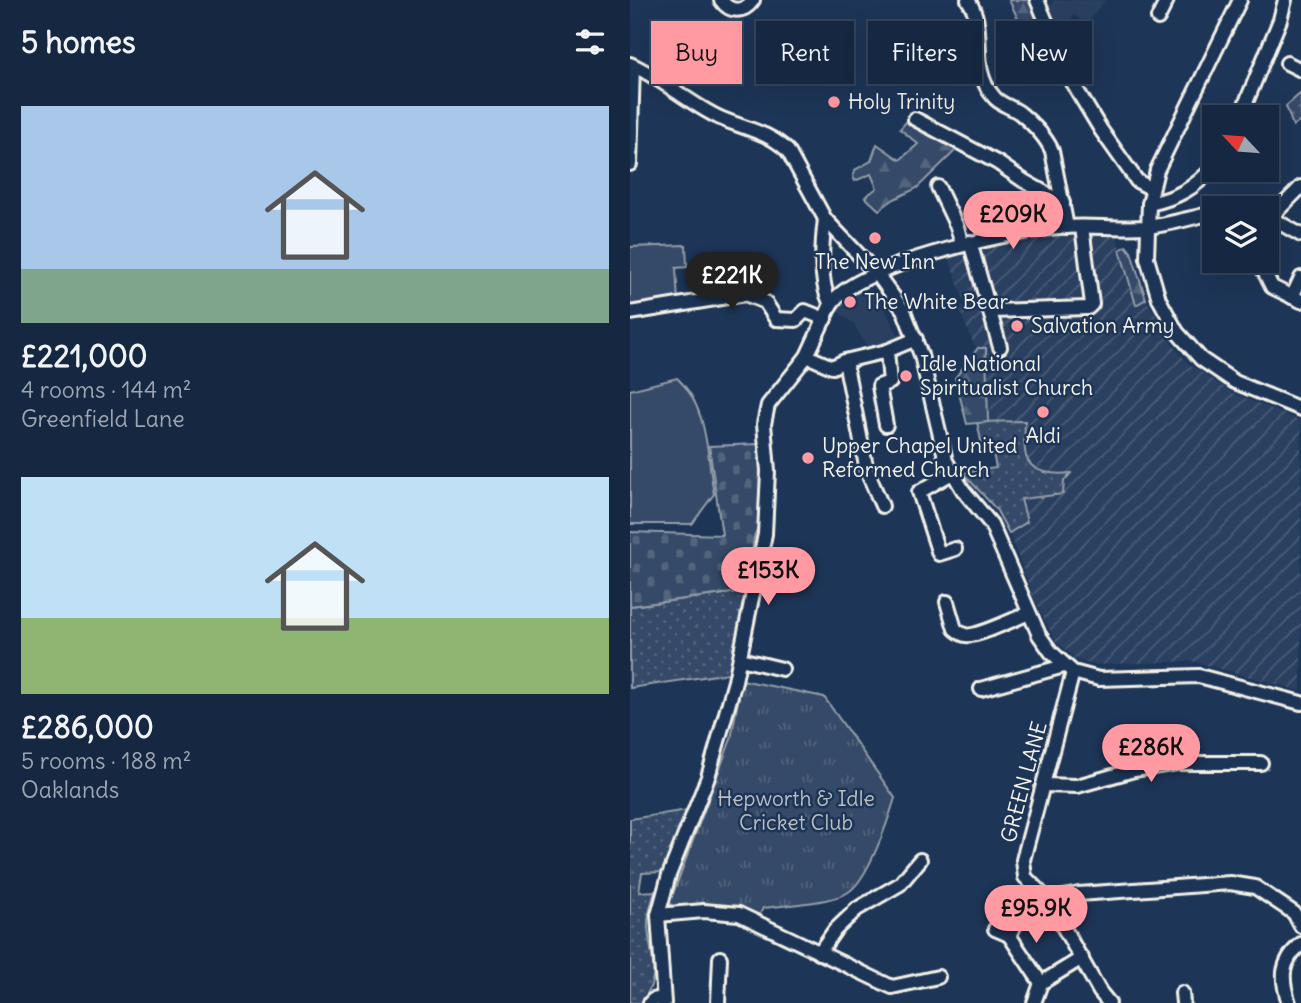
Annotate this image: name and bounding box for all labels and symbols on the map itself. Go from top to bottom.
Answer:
place label: Holy Trinity [848,88,955,115]
marker: Holy Trinity [826,94,842,110]
north arrow [1202,105,1279,182]
pin: £209K [964,191,1062,251]
marker: The New Inn [867,230,883,246]
place label: The New Inn [815,248,935,275]
pin: £221K [683,252,781,312]
place label: The White Bear [864,288,1009,315]
marker: The White Bear [842,294,858,310]
place label: Salvation Army [1031,312,1174,339]
marker: Salvation Army [1009,318,1025,334]
place label: Idle National Spiritualist Church [920,350,1093,401]
marker: Idle National Spiritualist Church [898,368,914,384]
marker: Aldi [1035,404,1051,420]
place label: Aldi [1025,422,1061,449]
place label: Upper Chapel United Reformed Church [822,432,1017,483]
marker: Upper Chapel United Reformed Church [800,450,816,466]
pin: £153K [719,548,817,607]
street label: GREEN LANE [994,718,1053,845]
pin: £286K [1102,724,1200,784]
park label: Hepworth & Idle Cricket Club [717,785,875,836]
pin: £95.9K [979,886,1093,945]

